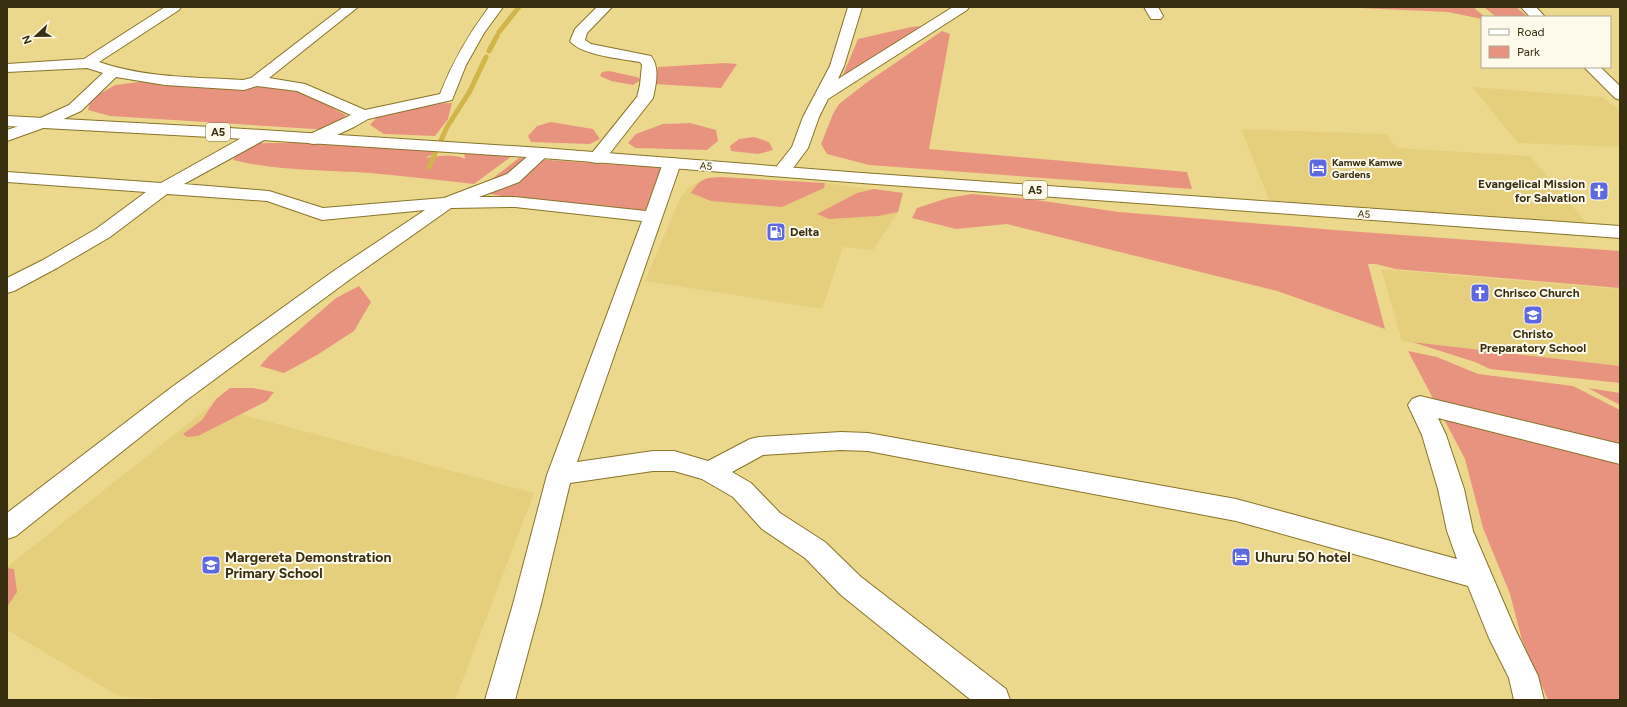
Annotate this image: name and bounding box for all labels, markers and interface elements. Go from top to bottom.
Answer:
north arrow [16,16,56,56]
legend [1481,16,1611,68]
text: Road [1517,25,1545,39]
text: N [20,33,35,46]
text: Park [1517,45,1540,59]
road number: A5 [206,123,230,141]
place label: Kamwe Kamwe Gardens [1332,156,1403,181]
hotel icon: Kamwe Kamwe Gardens [1307,157,1329,179]
street label: A5 [699,159,713,173]
place label: Evangelical Mission for Salvation [1478,177,1585,205]
church icon: Evangelical Mission for Salvation [1588,180,1610,202]
road number: A5 [1023,181,1047,199]
street label: A5 [1357,207,1371,221]
fuel station icon: Delta [765,221,787,243]
place label: Delta [790,225,819,239]
church icon: Chrisco Church [1469,282,1491,304]
place label: Chrisco Church [1494,286,1580,300]
school or university icon: Christo Preparatory School [1522,304,1544,326]
place label: Christo Preparatory School [1480,327,1586,355]
hotel icon: Uhuru 50 hotel [1230,546,1252,568]
place label: Margereta Demonstration Primary School [225,549,391,582]
place label: Uhuru 50 hotel [1255,549,1351,566]
school or university icon: Margereta Demonstration Primary School [200,554,222,576]

